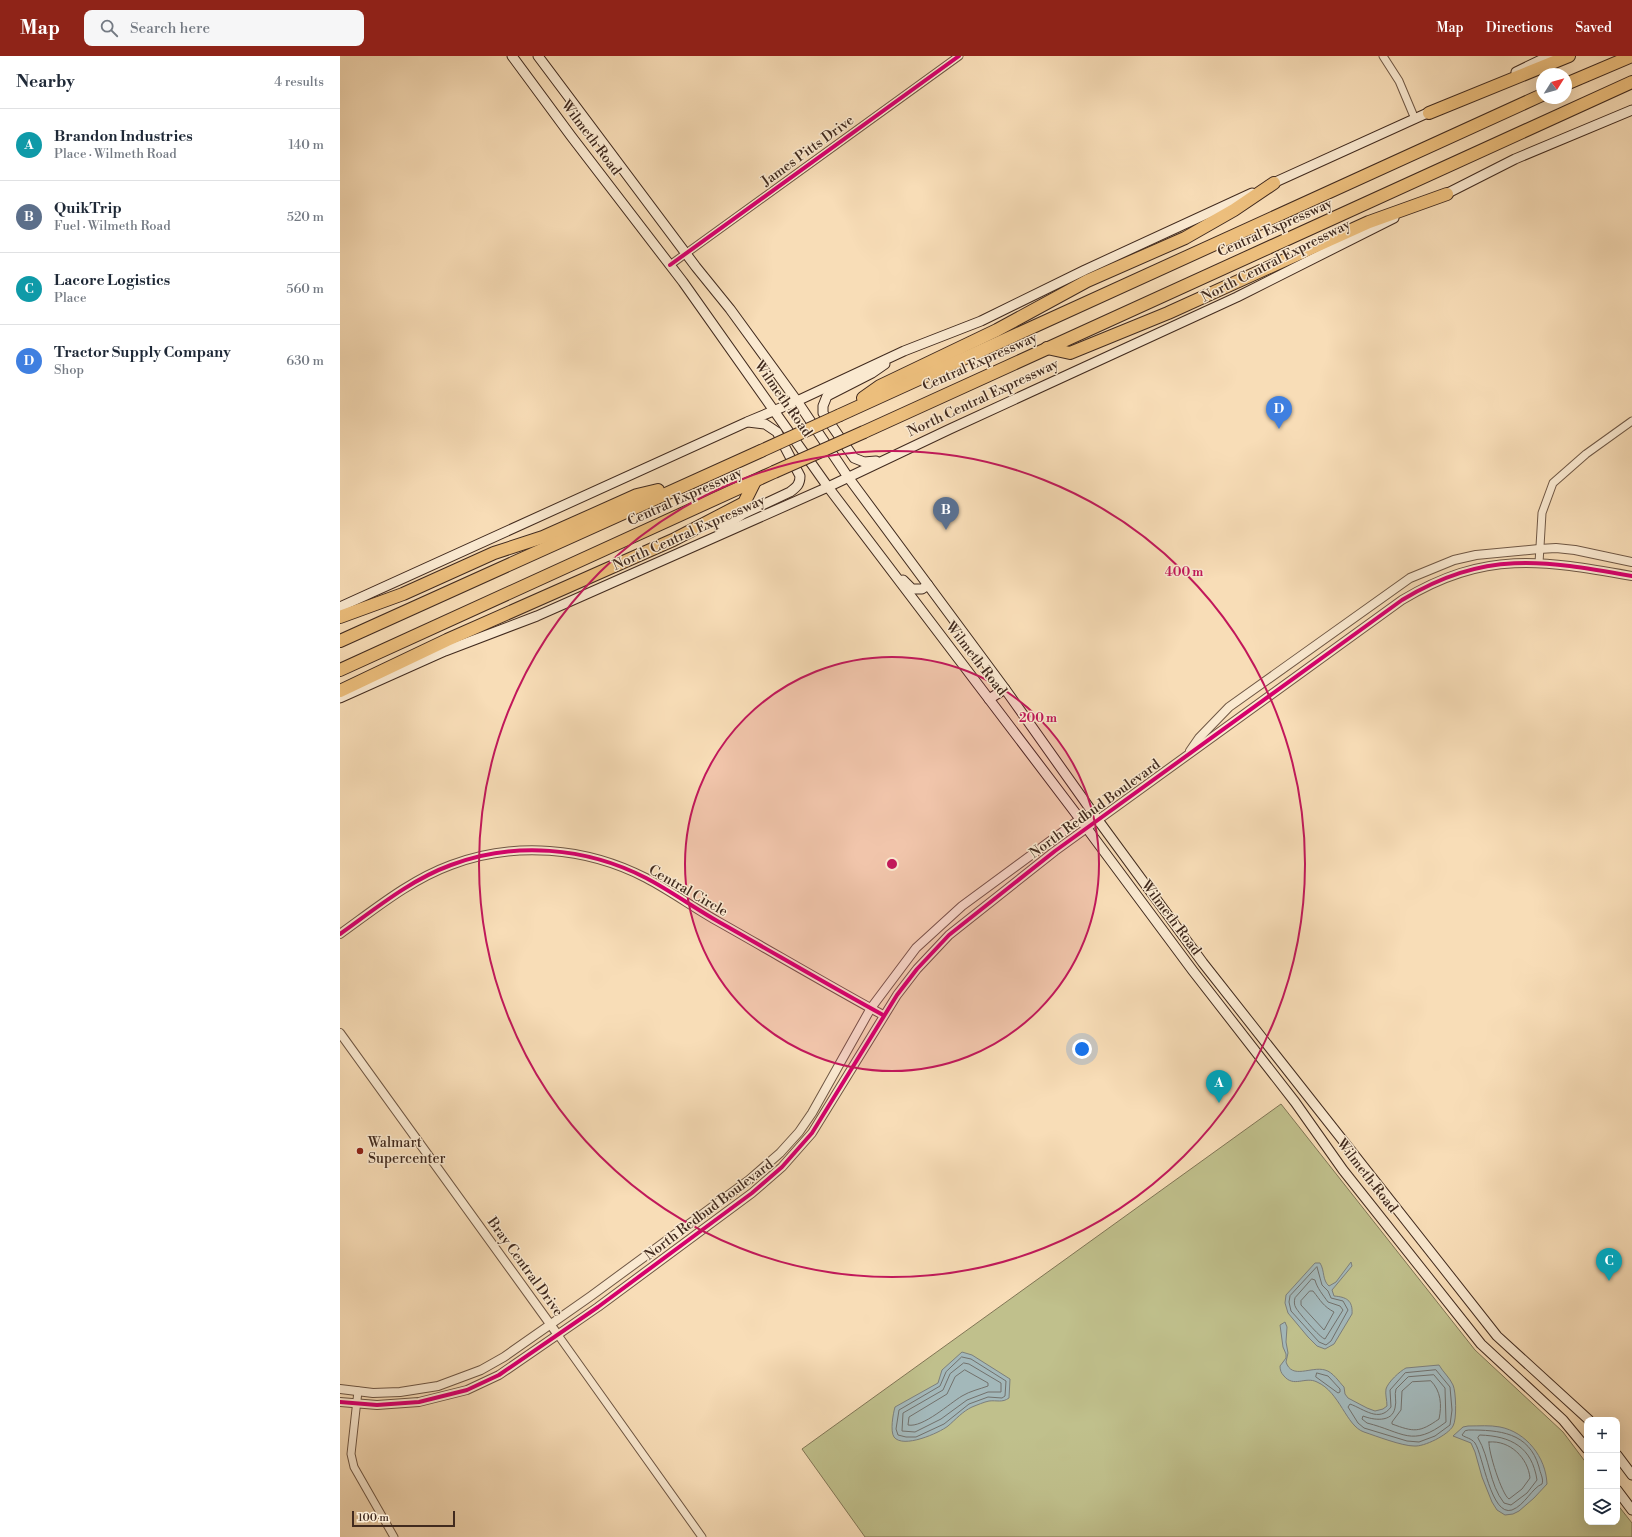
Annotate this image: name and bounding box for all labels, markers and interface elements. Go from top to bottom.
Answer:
search box [84,10,364,46]
text: Map [20,16,60,40]
icon: search [98,17,120,39]
text: Search here [130,19,210,38]
text: Map [1436,19,1464,37]
text: Directions [1486,19,1553,37]
text: Saved [1575,19,1612,37]
north arrow [1536,68,1572,104]
text: Nearby [16,71,75,93]
text: 4 results [274,74,324,90]
street label: Wilmeth Road [556,96,625,179]
street label: James Pitts Drive [757,111,858,191]
text: Brandon Industries [54,127,193,146]
text: A [24,137,34,153]
text: 140 m [288,137,324,153]
text: Place · Wilmeth Road [54,146,177,162]
street label: Central Expressway [1215,194,1335,261]
text: QuikTrip [54,199,122,218]
text: B [24,209,34,225]
text: 520 m [287,209,324,225]
street label: North Central Expressway [1198,215,1354,306]
text: Fuel · Wilmeth Road [54,218,171,234]
text: Lacore Logistics [54,271,170,290]
text: C [24,281,34,297]
text: 560 m [286,281,324,297]
text: Place [54,290,86,306]
street label: Central Expressway [920,328,1040,395]
text: Tractor Supply Company [54,343,231,362]
text: D [24,353,34,369]
text: 630 m [286,353,324,369]
street label: North Central Expressway [904,355,1062,441]
street label: Wilmeth Road [749,357,816,441]
text: Shop [54,362,84,378]
pin: D [1266,396,1292,429]
street label: Central Expressway [625,463,745,530]
street label: North Central Expressway [610,491,768,575]
pin: B [933,497,959,530]
text: 400 m [1165,565,1203,580]
street label: Wilmeth Road [941,618,1011,700]
text: 200 m [1019,711,1057,726]
street label: North Redbud Boulevard [1026,756,1164,862]
centre of rings [885,857,899,871]
street label: Central Circle [645,861,731,921]
street label: Wilmeth Road [1136,876,1205,959]
your location [1072,1039,1092,1059]
pin: A [1206,1070,1232,1103]
place label: Walmart Supercenter [367,1134,446,1168]
street label: Wilmeth Road [1332,1135,1402,1217]
marker: Walmart Supercenter [355,1146,365,1156]
street label: North Redbud Boulevard [641,1156,777,1264]
street label: Bray Central Drive [482,1213,567,1320]
pin: C [1596,1248,1622,1281]
map controls [1584,1417,1620,1525]
button: + [1584,1417,1620,1453]
button: − [1584,1453,1620,1489]
button: layers [1584,1489,1620,1525]
scale bar [352,1509,455,1528]
text: 100 m [358,1511,389,1525]

